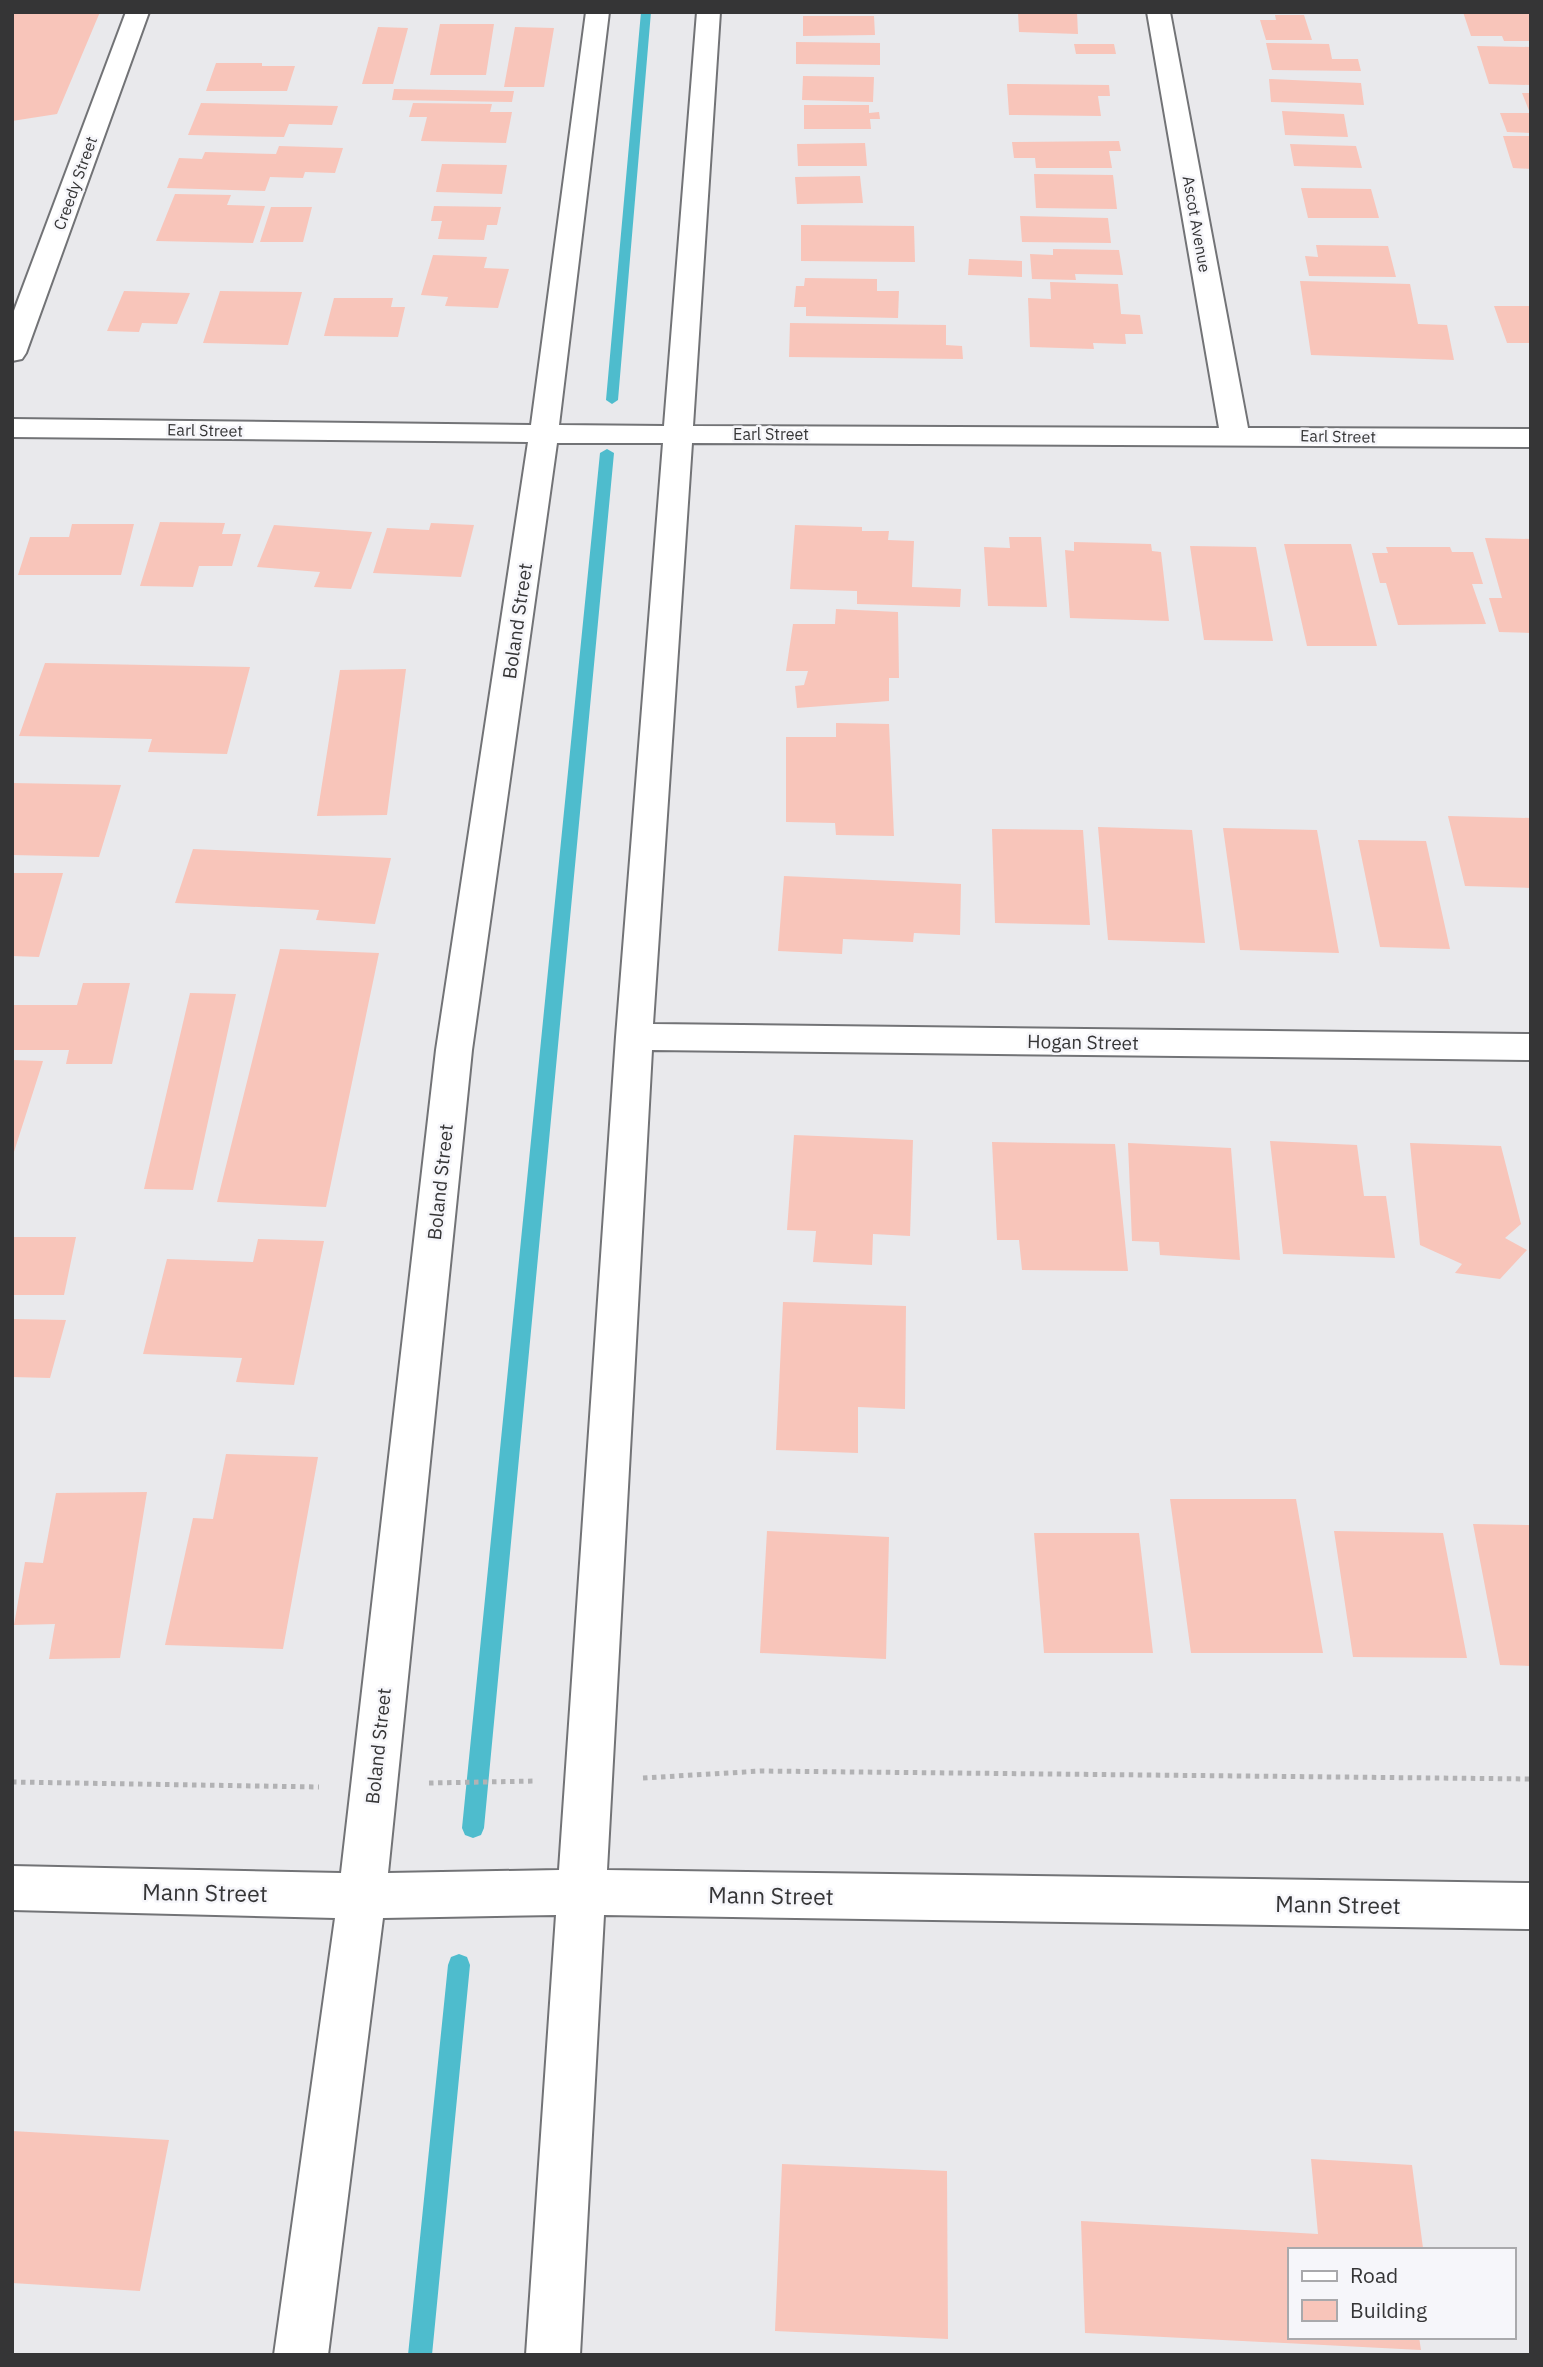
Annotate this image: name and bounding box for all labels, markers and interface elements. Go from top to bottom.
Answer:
street label: Creedy Street [49,133,101,233]
street label: Ascot Avenue [1179,174,1215,274]
street label: Earl Street [167,419,243,441]
street label: Earl Street [733,424,809,444]
street label: Earl Street [1300,425,1376,447]
street label: Boland Street [497,562,537,680]
street label: Hogan Street [1027,1029,1139,1055]
street label: Boland Street [422,1123,458,1241]
street label: Boland Street [360,1687,396,1805]
street label: Mann Street [142,1876,268,1908]
street label: Mann Street [708,1879,834,1911]
street label: Mann Street [1275,1888,1401,1920]
legend [1288,2248,1515,2339]
text: Road [1350,2261,1398,2289]
text: Building [1350,2296,1427,2324]

